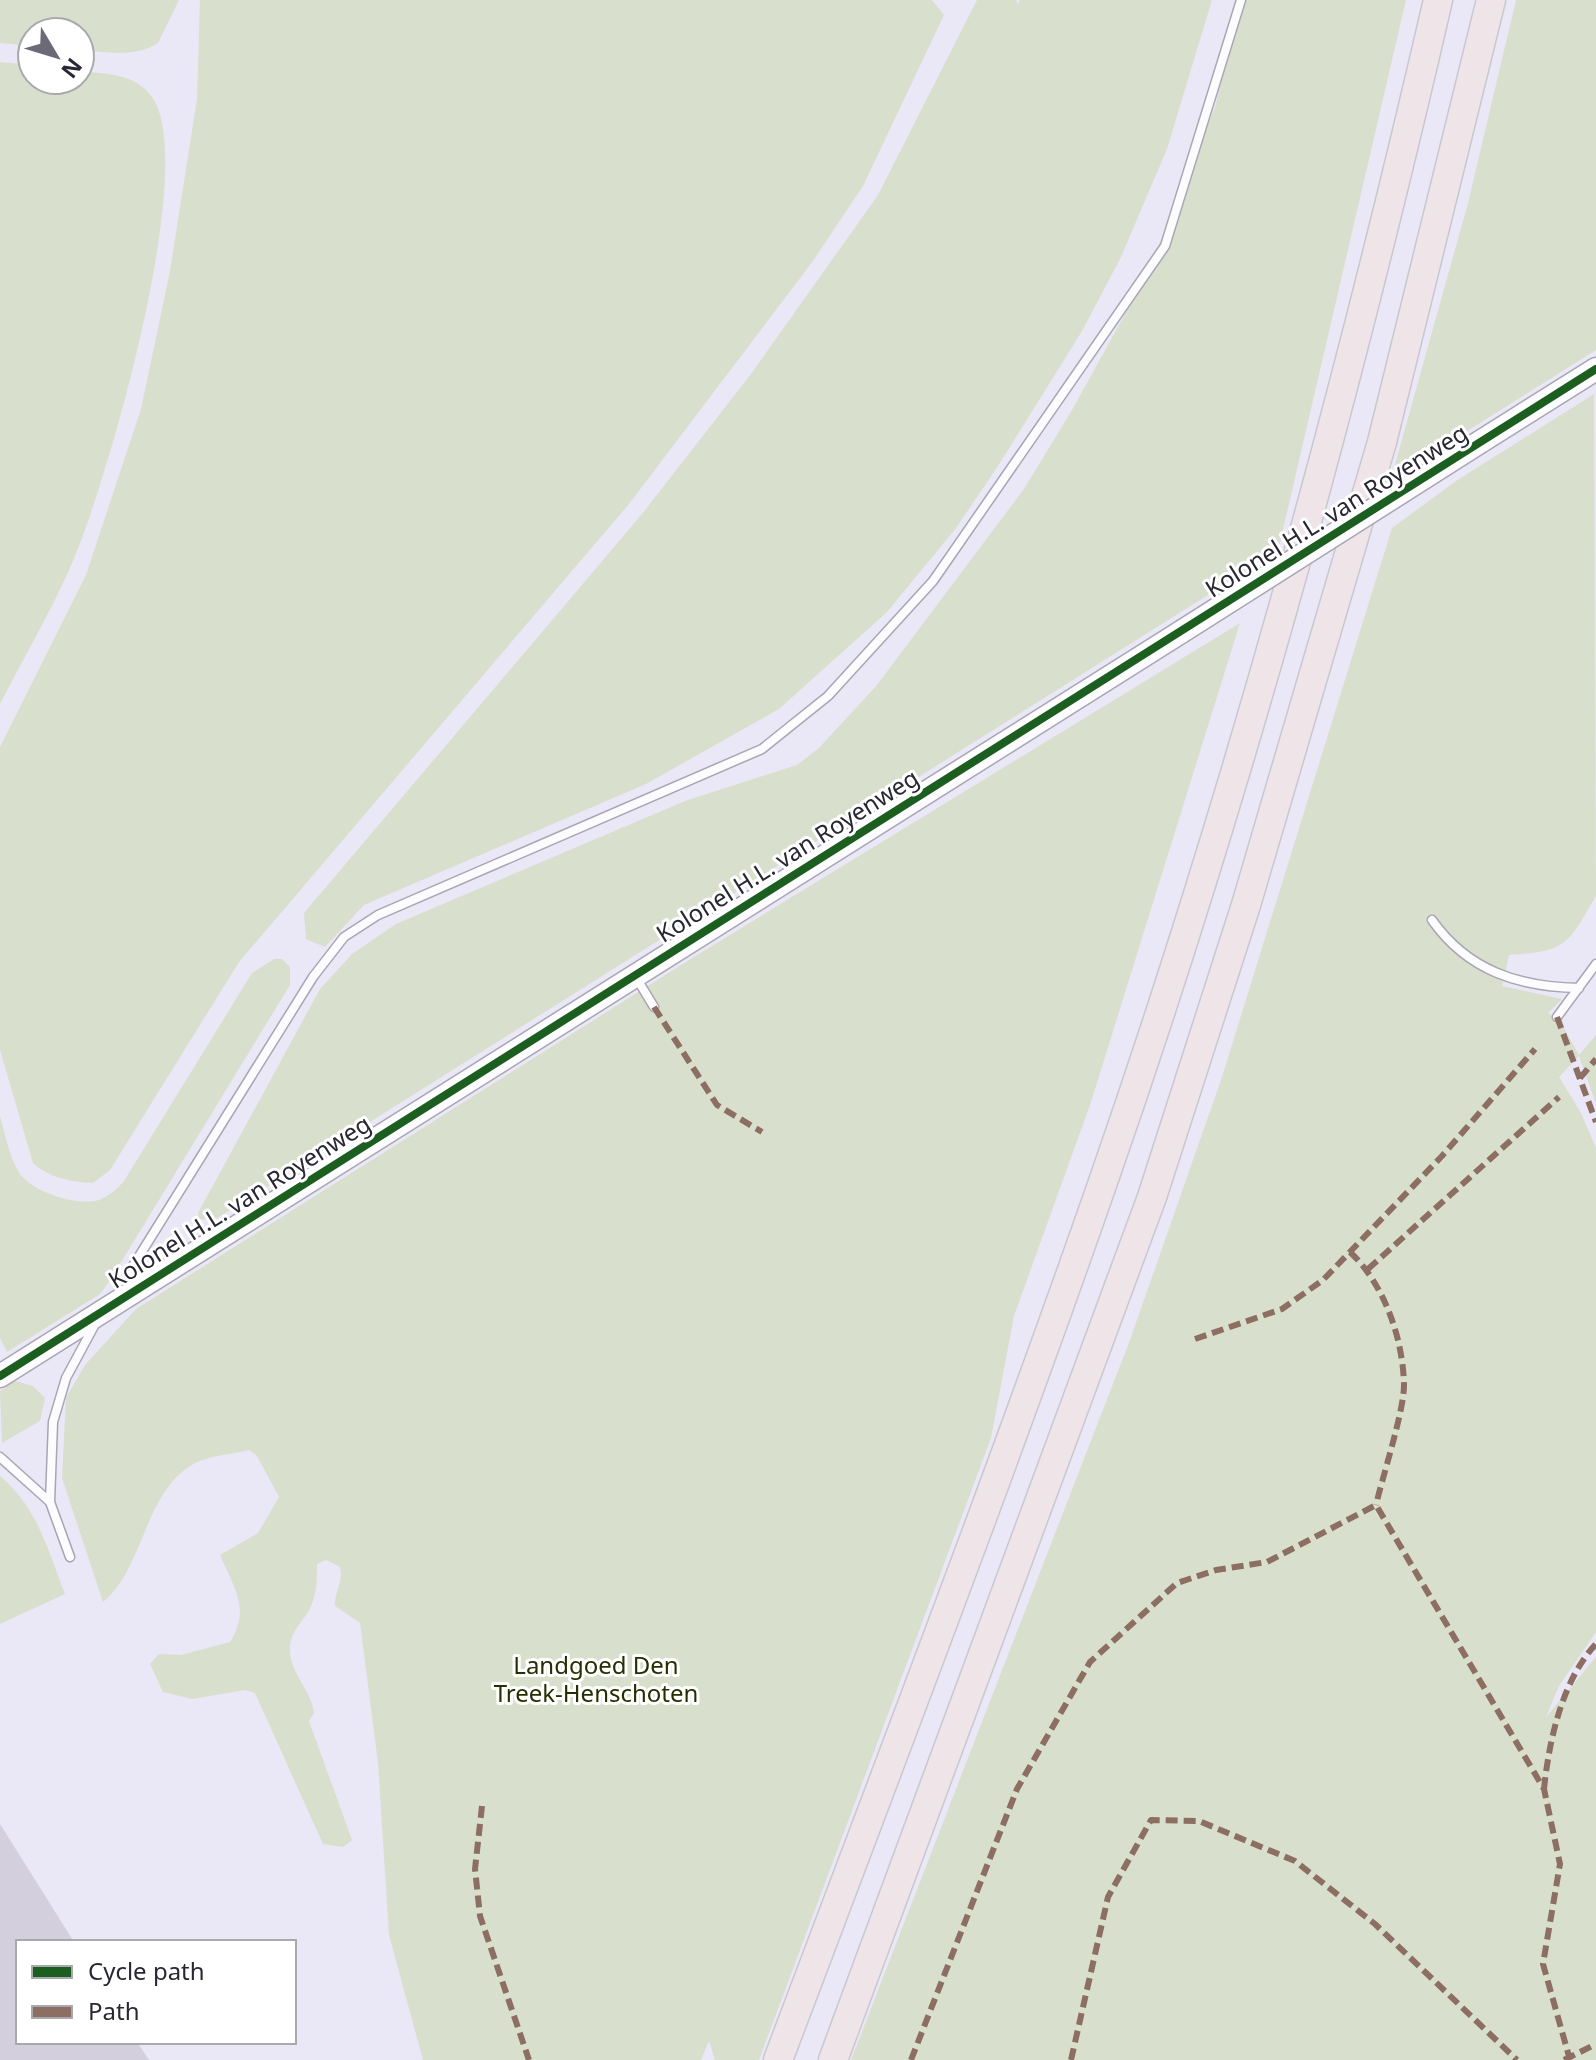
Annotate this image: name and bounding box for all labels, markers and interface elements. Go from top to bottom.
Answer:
north arrow [16,16,96,96]
text: N [55,53,90,85]
street label: Kolonel H.L. van Royenweg [1198,416,1474,604]
street label: Kolonel H.L. van Royenweg [649,761,925,949]
street label: Kolonel H.L. van Royenweg [101,1107,377,1295]
park label: Landgoed Den Treek-Henschoten [494,1648,698,1709]
legend [16,1940,296,2044]
text: Cycle path [88,1954,205,1987]
text: Path [88,1994,139,2027]

